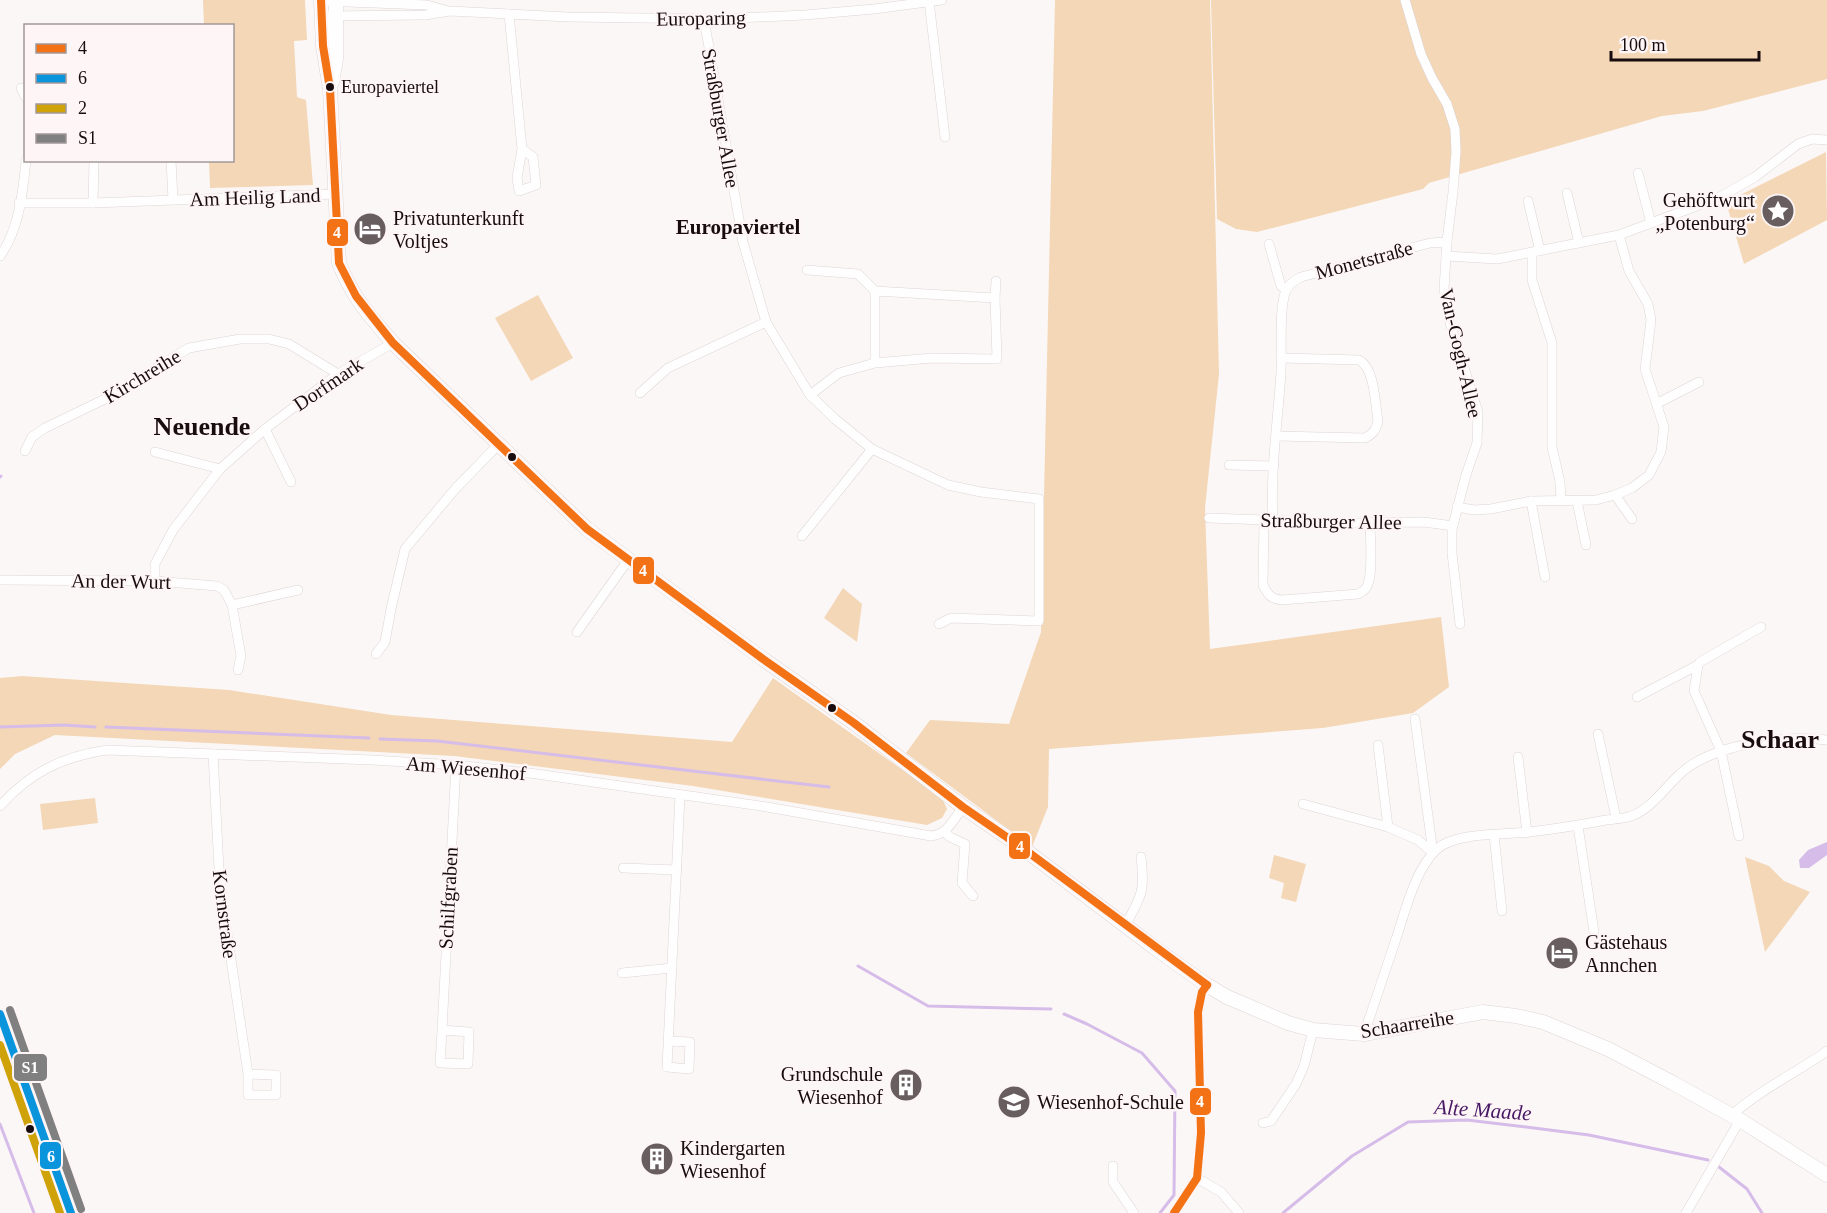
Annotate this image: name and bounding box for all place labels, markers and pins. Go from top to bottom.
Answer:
place label: Europaviertel [341,77,439,97]
marker: Europaviertel [324,81,336,93]
place label: Gehöftwurt „Potenburg“ [1655,189,1755,235]
place icon: Gehöftwurt „Potenburg“ [1760,193,1796,229]
place label: Privatunterkunft Voltjes [393,207,525,253]
hotel icon: Privatunterkunft Voltjes [352,211,388,247]
unlabelled marker [506,451,518,463]
unlabelled marker [826,702,838,714]
place label: Gästehaus Annchen [1585,931,1667,976]
hotel icon: Gästehaus Annchen [1544,935,1580,971]
place label: Grundschule Wiesenhof [781,1063,883,1108]
building icon: Grundschule Wiesenhof [888,1067,924,1103]
school or university icon: Wiesenhof-Schule [996,1084,1032,1120]
place label: Wiesenhof-Schule [1037,1091,1184,1113]
unlabelled marker [24,1123,36,1135]
place label: Kindergarten Wiesenhof [680,1137,785,1182]
building icon: Kindergarten Wiesenhof [639,1141,675,1177]

